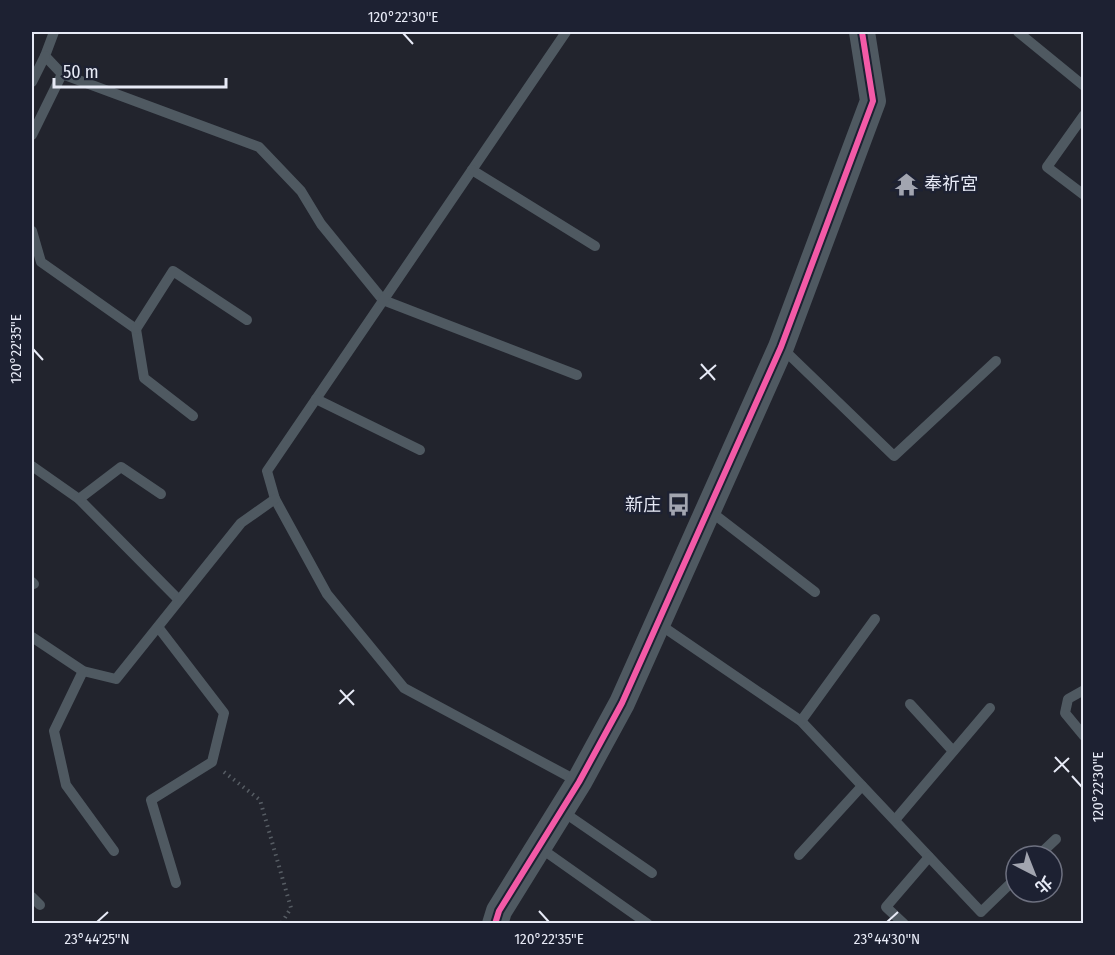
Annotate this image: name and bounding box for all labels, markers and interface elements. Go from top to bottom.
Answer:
text: 120°22'30"E [368,8,438,26]
scale bar [54,51,226,89]
text: 50 m [63,61,99,83]
temple icon: 奉祈宮 [893,171,919,197]
place label: 奉祈宮 [924,173,978,195]
text: 120°22'35"E [7,314,25,384]
bus stop icon: 新庄 [666,492,692,518]
place label: 新庄 [625,494,661,516]
text: 120°22'30"E [1089,752,1107,822]
north arrow [1004,844,1064,904]
text: 北 [1031,872,1056,897]
text: 23°44'25"N [64,930,130,948]
text: 120°22'35"E [514,930,584,948]
text: 23°44'30"N [854,930,920,948]

